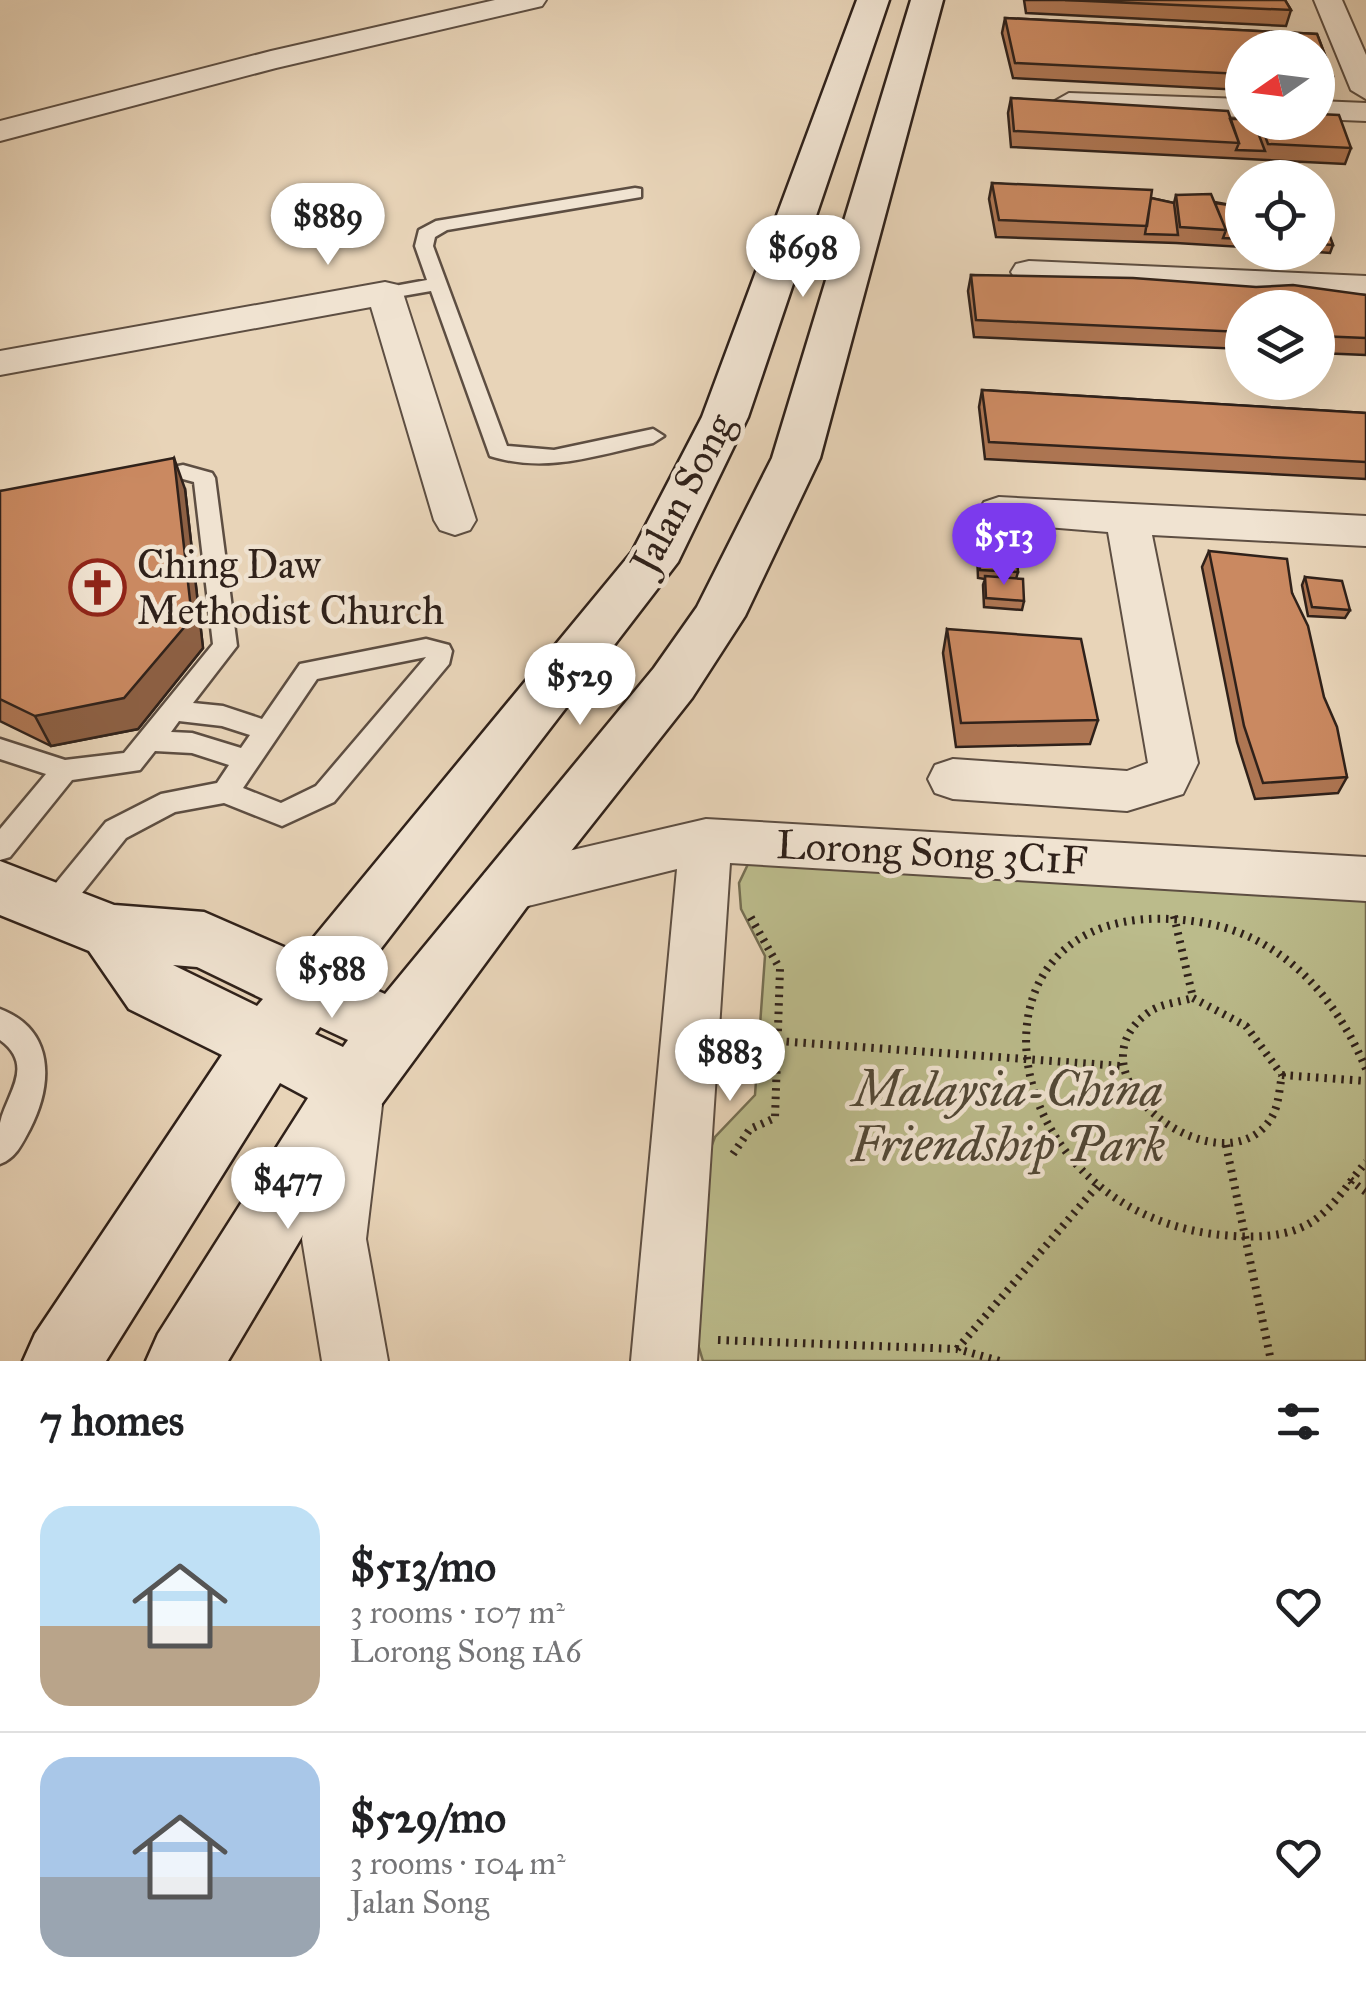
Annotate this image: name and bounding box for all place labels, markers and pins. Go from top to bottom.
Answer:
pin: $889 [269,183,387,268]
pin: $698 [744,215,862,300]
pin: $513 [945,503,1063,588]
place label: Ching Daw Methodist Church [137,540,444,635]
church icon: Ching Daw Methodist Church [68,557,128,617]
pin: $529 [521,643,639,728]
pin: $588 [273,936,391,1021]
pin: $883 [671,1019,789,1104]
pin: $477 [229,1147,347,1232]

